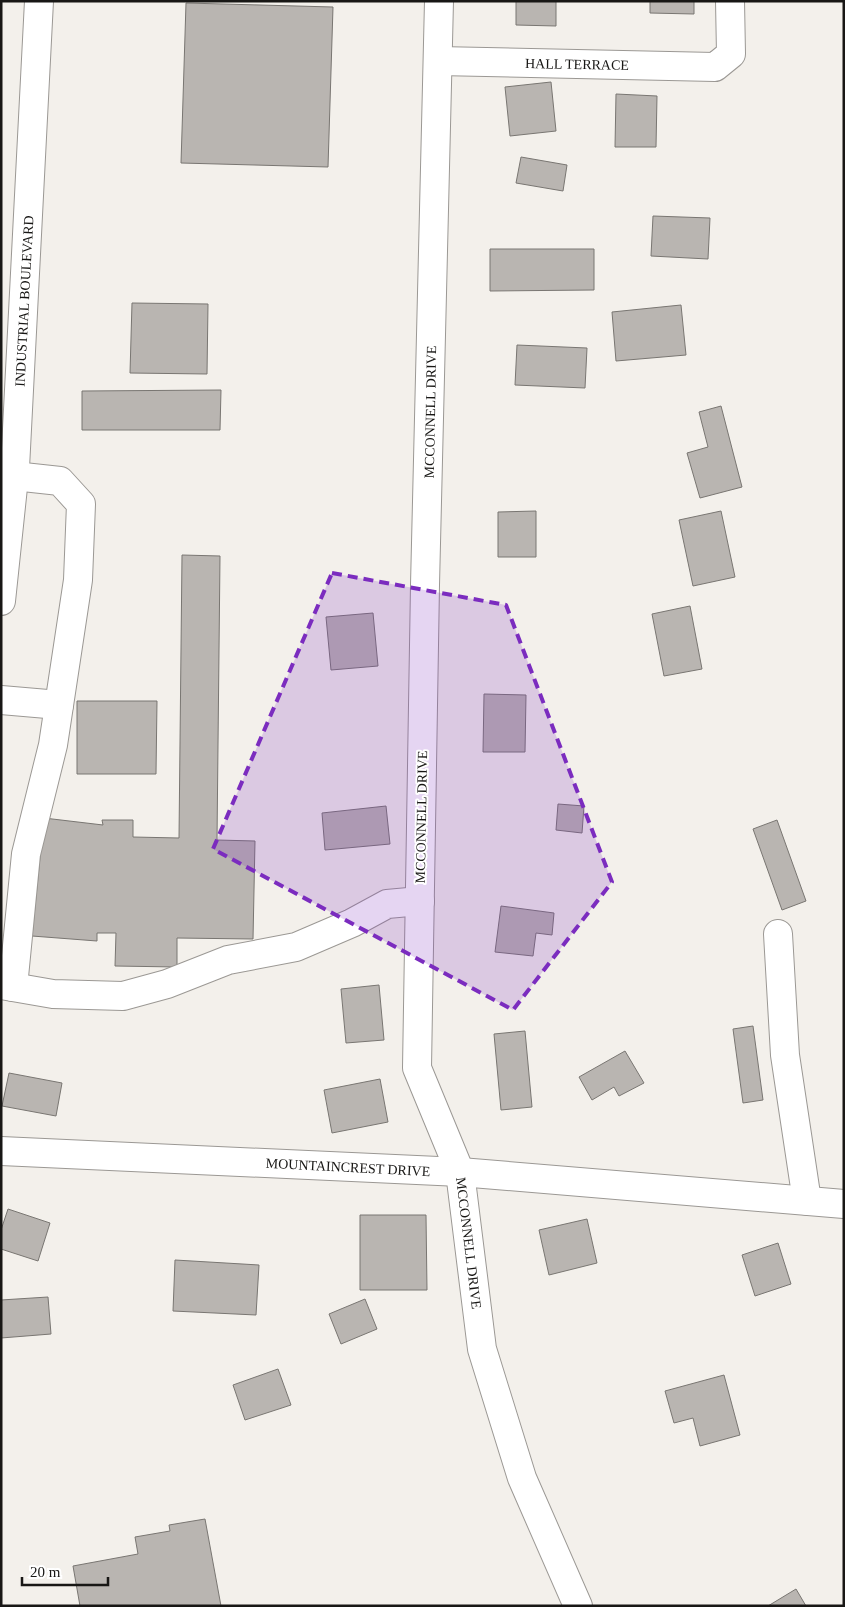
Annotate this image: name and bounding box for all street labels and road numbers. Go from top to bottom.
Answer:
street label: HALL TERRACE [525,56,629,73]
street label: INDUSTRIAL BOULEVARD [13,215,36,387]
street label: MCCONNELL DRIVE [422,345,439,479]
street label: MCCONNELL DRIVE [413,750,430,884]
street label: MOUNTAINCREST DRIVE [265,1156,431,1179]
street label: MCCONNELL DRIVE [453,1176,484,1310]

